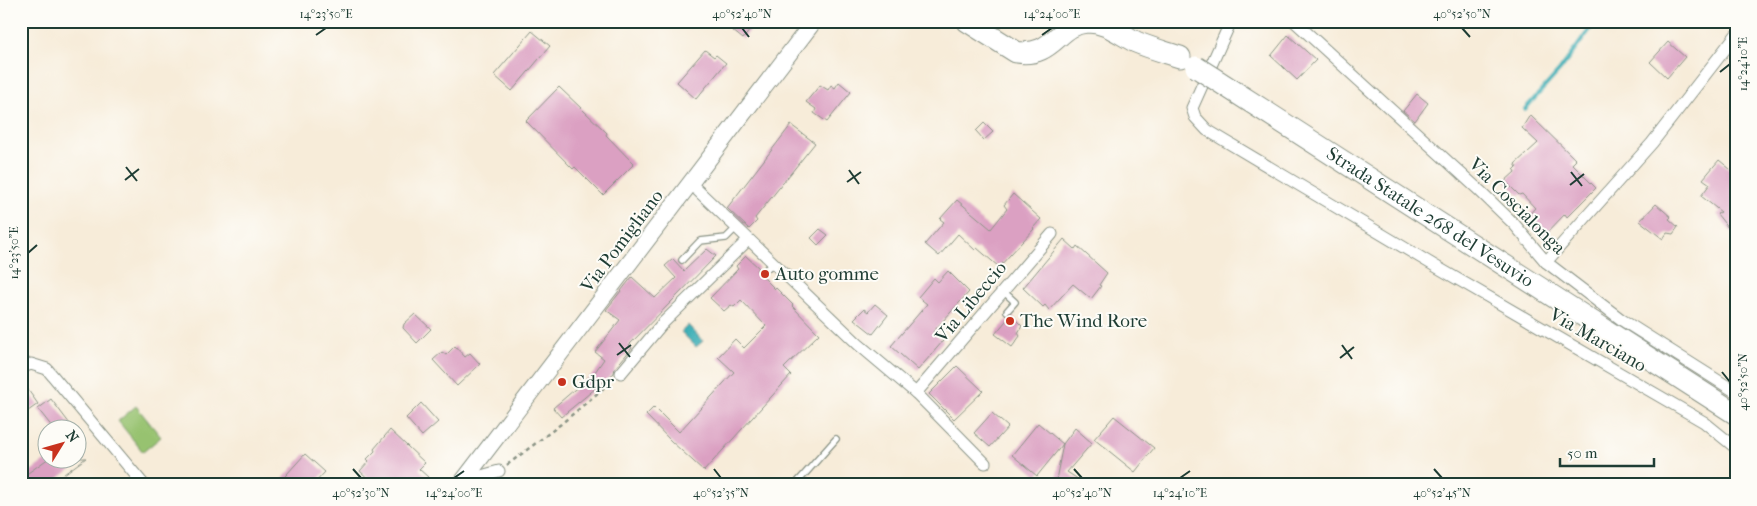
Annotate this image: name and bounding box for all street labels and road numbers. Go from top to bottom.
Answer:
street label: Strada Statale 268 del Vesuvio [1322,143,1538,292]
street label: Via Coscialonga [1463,152,1570,259]
street label: Via Pomigliano [576,185,668,298]
street label: Via Libeccio [930,257,1011,348]
street label: Via Marciano [1545,303,1651,377]

